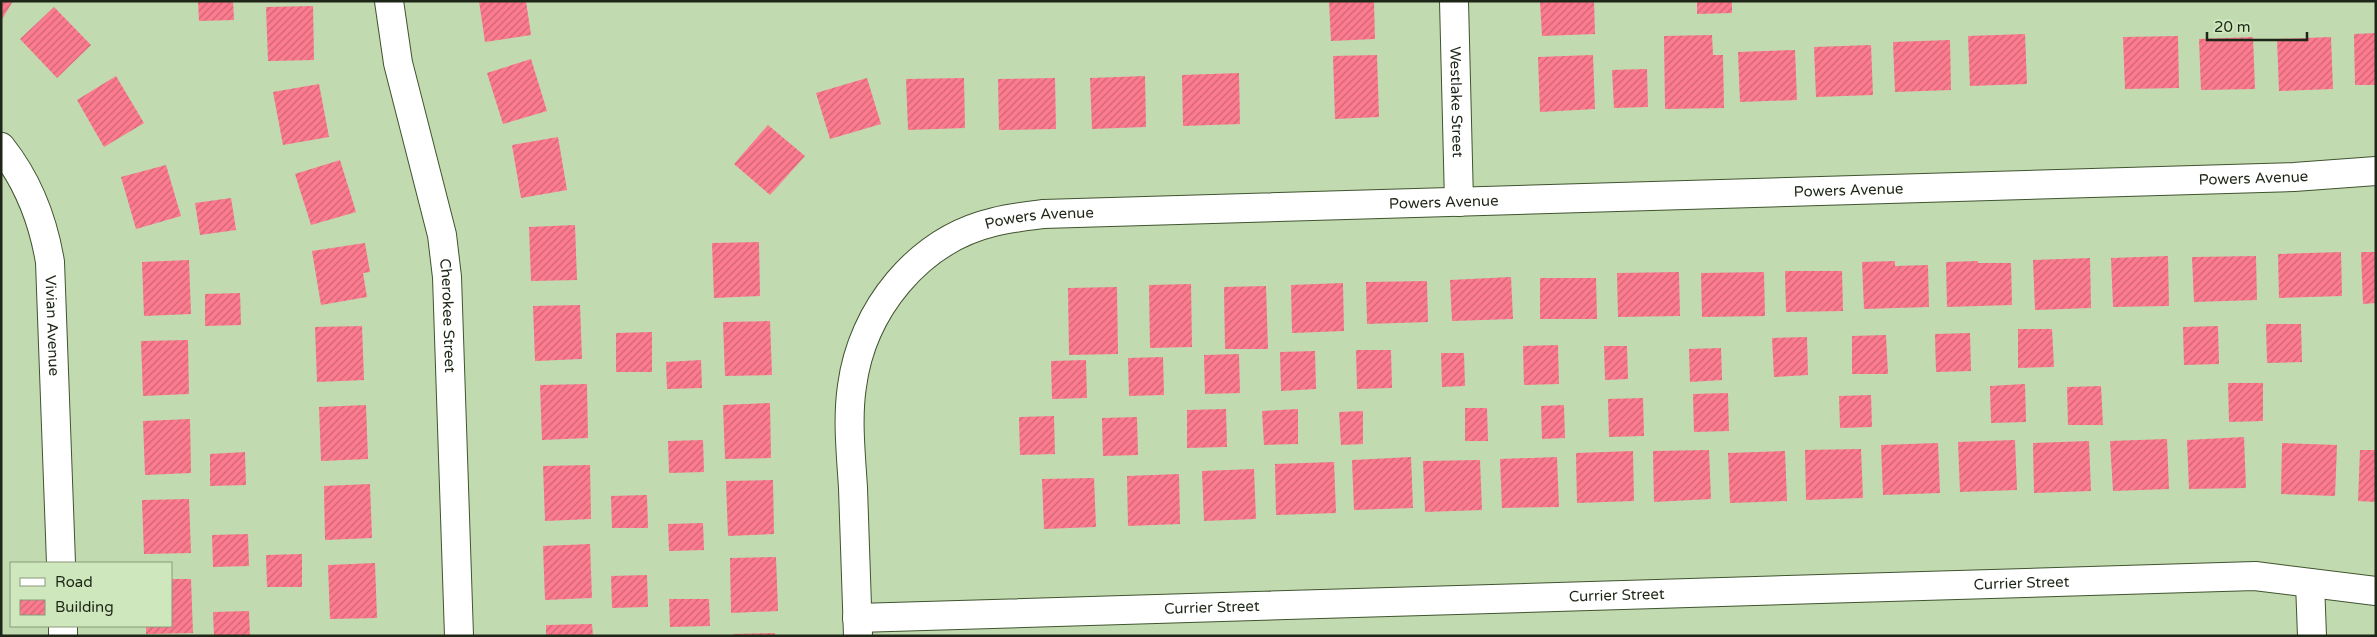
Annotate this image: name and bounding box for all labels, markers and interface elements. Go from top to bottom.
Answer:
scale bar [2207,10,2307,42]
text: 20 m [2214,18,2251,36]
street label: Westlake Street [1446,46,1467,158]
street label: Powers Avenue [2198,167,2309,189]
street label: Powers Avenue [1793,180,1904,201]
street label: Powers Avenue [1389,192,1499,213]
street label: Powers Avenue [983,204,1094,233]
street label: Cherokee Street [436,257,459,373]
street label: Vivian Avenue [41,275,63,376]
legend [10,562,172,627]
text: Road [55,573,93,591]
street label: Currier Street [1973,573,2070,593]
street label: Currier Street [1569,585,1665,606]
street label: Currier Street [1164,597,1260,618]
text: Building [55,598,114,616]

